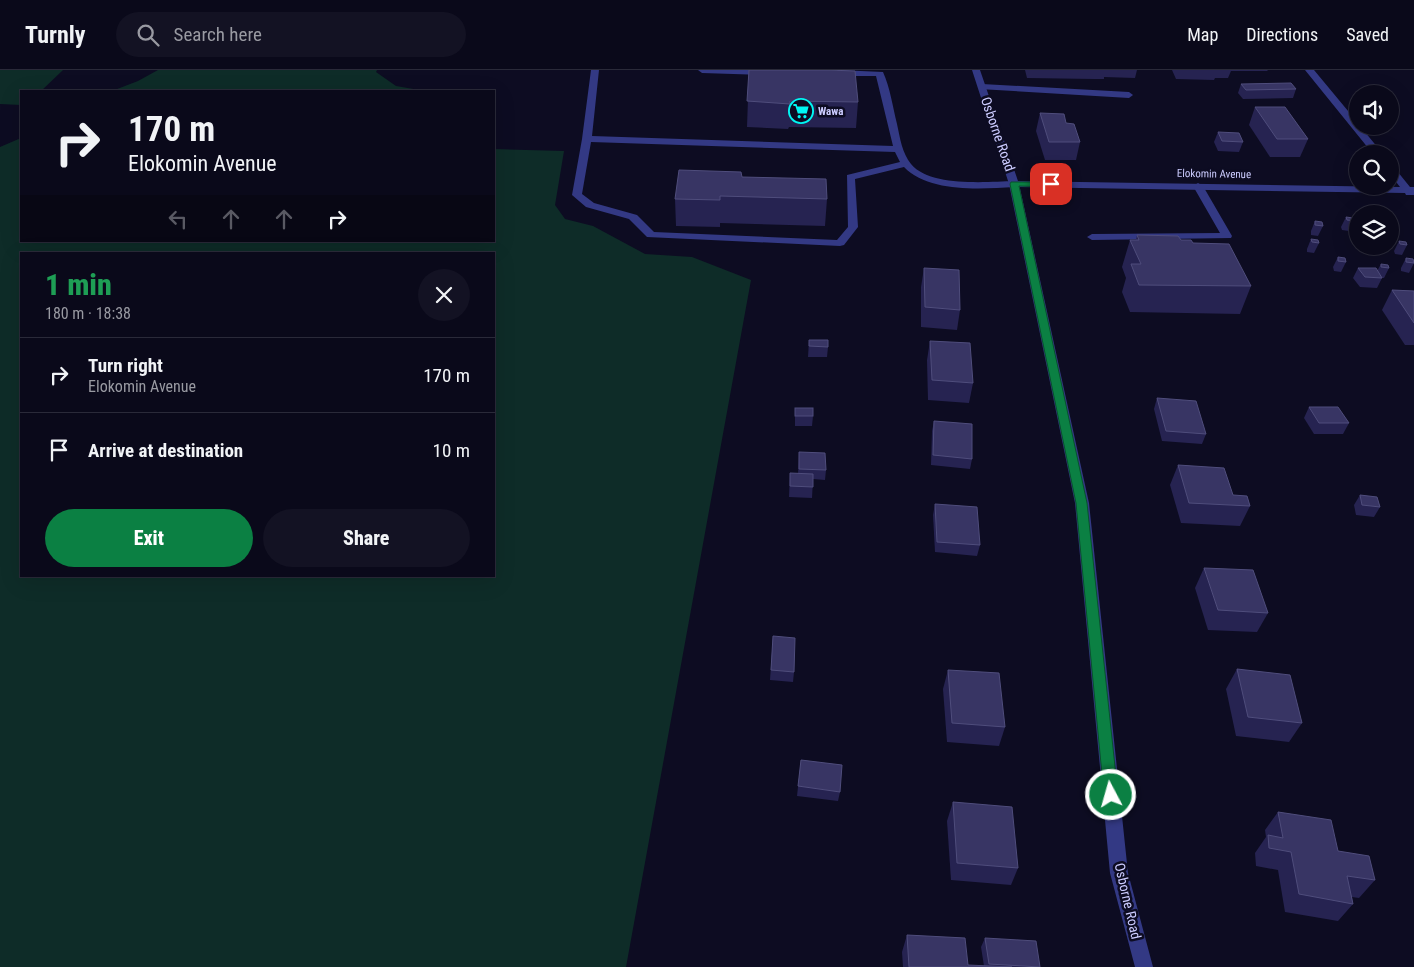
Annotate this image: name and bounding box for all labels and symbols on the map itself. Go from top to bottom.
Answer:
street label: Osborne Road [978,95,1018,173]
supermarket icon: Wawa [788,98,814,124]
place label: Wawa [818,105,843,118]
pin [1030,163,1072,205]
street label: Elokomin Avenue [1177,167,1251,181]
position arrow [1084,768,1136,820]
street label: Osborne Road [1111,861,1145,941]

